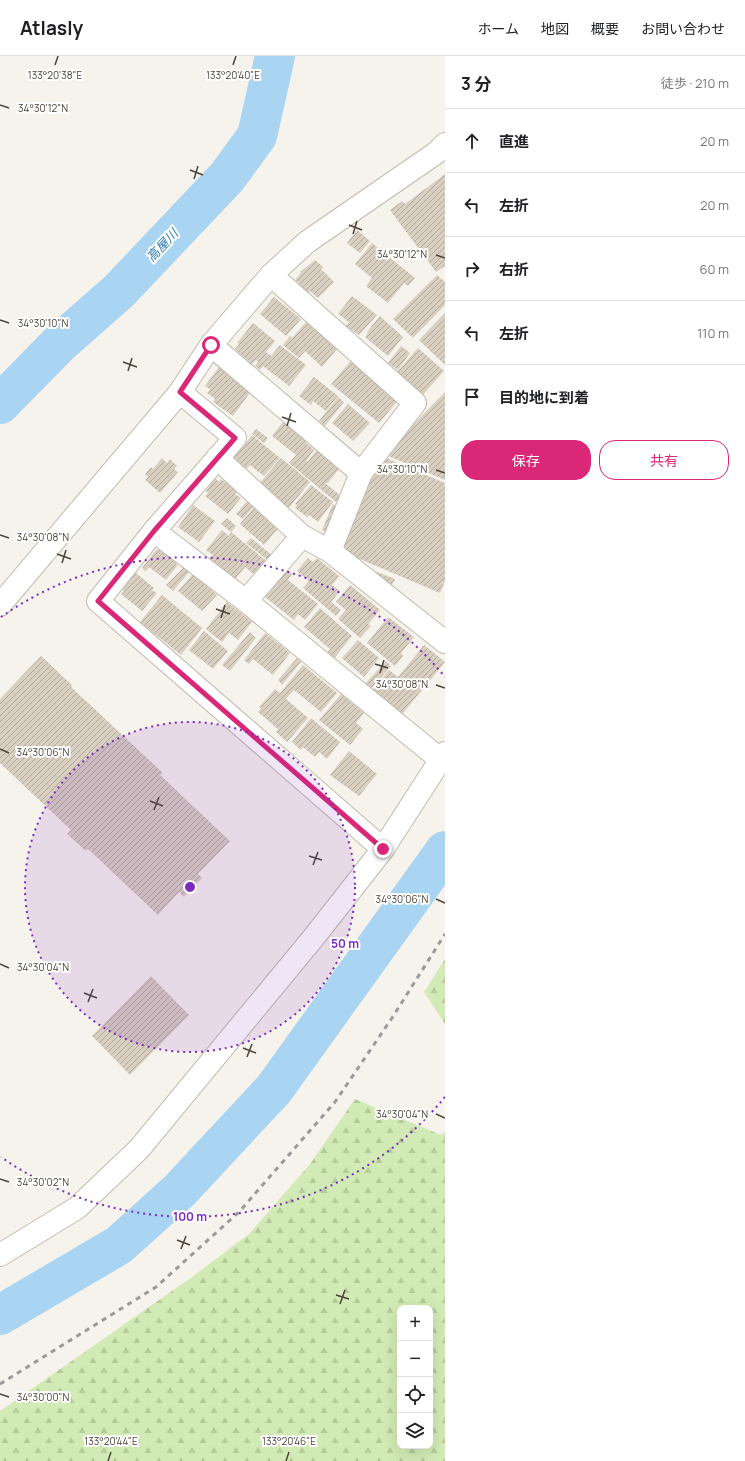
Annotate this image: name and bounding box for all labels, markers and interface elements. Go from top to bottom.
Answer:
text: Atlasly [20,15,83,41]
text: ホーム [477,19,519,38]
text: 地図 [541,19,569,38]
text: 概要 [591,19,619,38]
text: お問い合わせ [641,19,725,38]
text: 133°20'38"E [28,68,82,82]
text: 133°20'40"E [206,68,260,82]
text: 3 分 [461,72,491,95]
text: 徒歩 · 210 m [661,74,729,92]
text: 34°30'12"N [18,101,68,115]
icon: ahead [461,130,483,152]
text: 直進 [499,131,529,152]
text: 20 m [700,132,729,150]
icon: left [461,194,483,216]
text: 左折 [499,195,529,216]
text: 20 m [700,196,729,214]
water label: 高屋川 [142,223,183,265]
text: 34°30'12"N [377,247,427,261]
icon: right [461,258,483,280]
text: 右折 [499,259,529,280]
text: 60 m [699,260,729,278]
text: 34°30'10"N [18,316,68,330]
icon: left [461,322,483,344]
text: 左折 [499,323,529,344]
text: 110 m [697,324,729,342]
route start [202,336,220,354]
icon: arrive [461,386,483,408]
text: 目的地に到着 [499,387,589,408]
button: 保存 [461,440,591,480]
button: 共有 [599,440,729,480]
text: 34°30'10"N [377,462,427,476]
text: 34°30'08"N [17,530,69,544]
text: 34°30'08"N [376,677,428,691]
text: 34°30'06"N [17,745,70,759]
route end [374,840,392,858]
centre of rings [183,880,197,894]
text: 34°30'06"N [376,892,429,906]
text: 50 m [331,935,359,952]
text: 34°30'04"N [17,960,69,974]
text: 34°30'04"N [376,1107,428,1121]
text: 34°30'02"N [17,1175,69,1189]
text: 100 m [173,1208,207,1225]
map controls [397,1305,433,1449]
button: + [397,1305,433,1341]
button: − [397,1341,433,1377]
button: locate [397,1377,433,1413]
text: 34°30'00"N [17,1390,69,1404]
button: layers [397,1413,433,1449]
text: 133°20'44"E [84,1434,138,1448]
text: 133°20'46"E [262,1434,316,1448]

